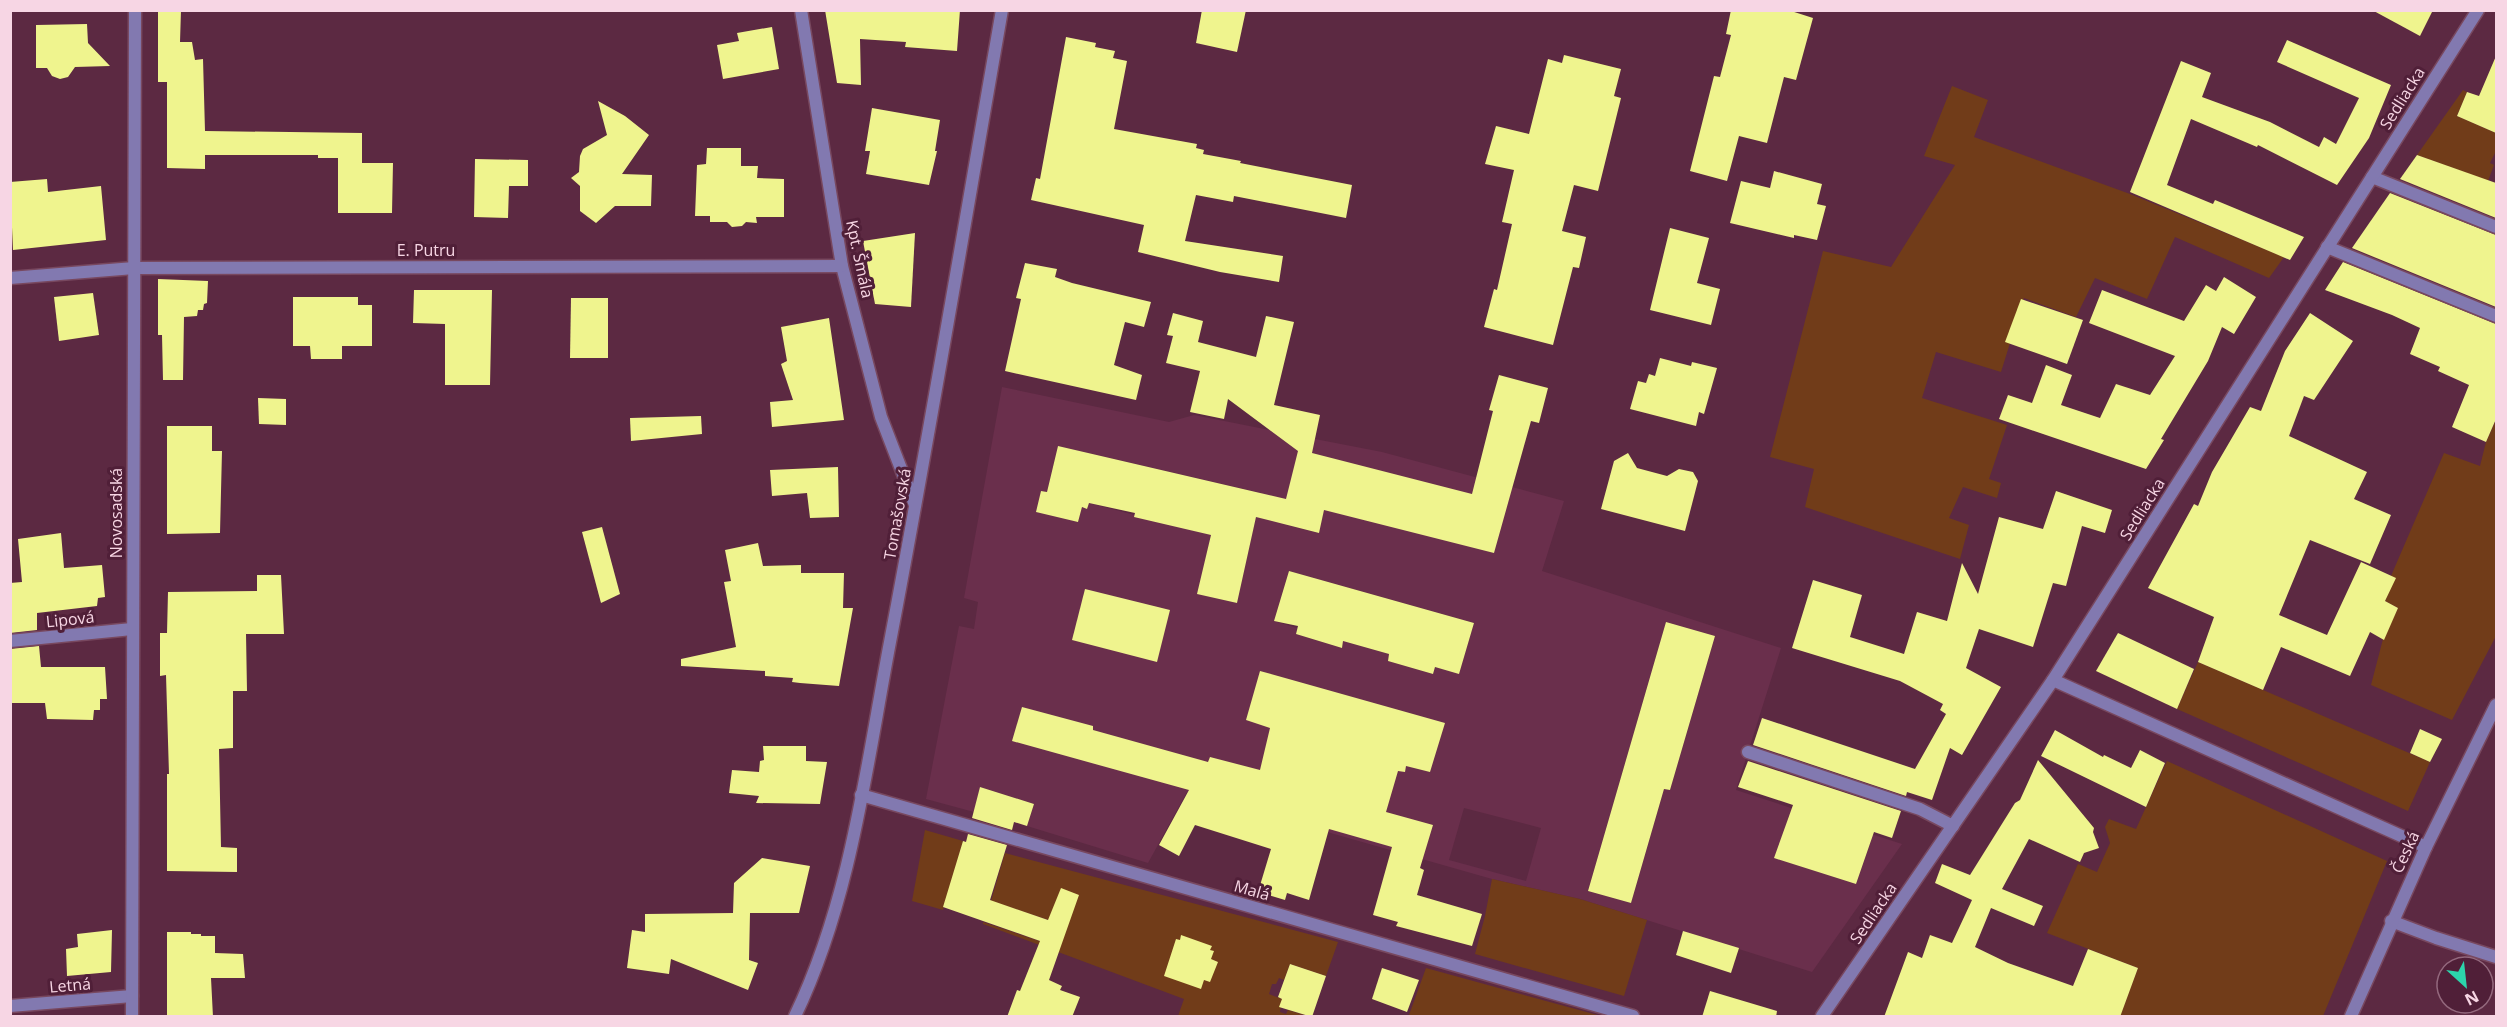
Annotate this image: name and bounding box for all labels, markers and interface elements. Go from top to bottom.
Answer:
street label: Sedliacka [2374,63,2430,133]
street label: Kpt. Šmála [841,218,879,300]
street label: E. Putru [397,239,455,261]
street label: Tomašovská [878,467,916,561]
street label: Novosadská [105,468,127,558]
street label: Sedliacka [2114,474,2170,544]
street label: Lipová [45,606,95,632]
street label: Česká [2386,827,2424,877]
street label: Malá [1232,874,1272,906]
street label: Sedliacka [1844,878,1902,948]
north arrow [2435,955,2495,1015]
street label: Letná [48,972,92,998]
text: N [2461,986,2483,1011]

